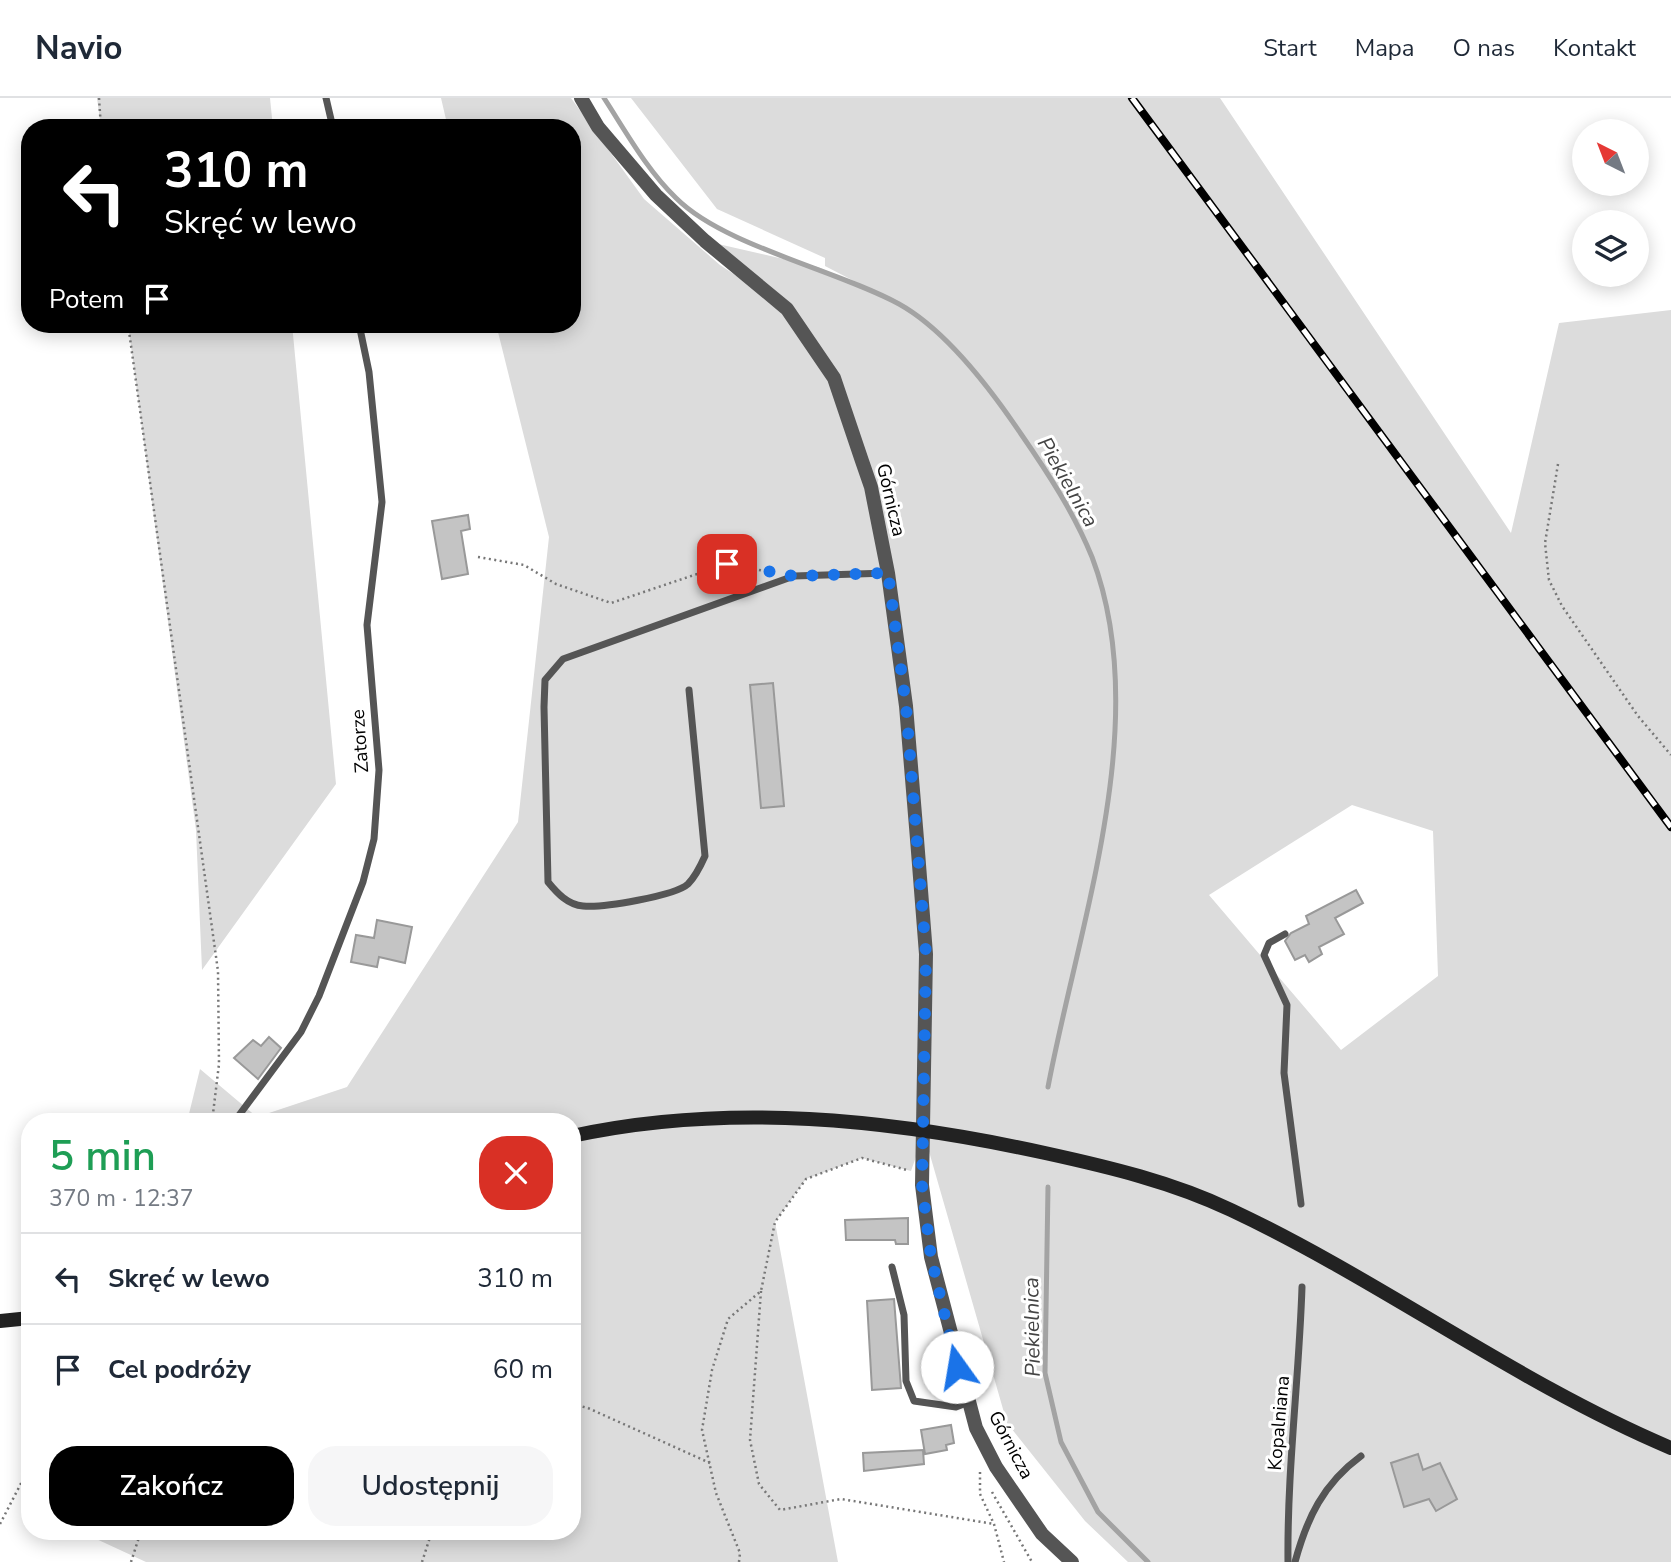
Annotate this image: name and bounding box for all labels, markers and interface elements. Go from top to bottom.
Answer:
text: Navio [35,26,122,71]
text: Start [1263,32,1317,64]
text: Mapa [1355,32,1415,64]
text: O nas [1453,32,1515,64]
text: Kontakt [1553,32,1636,64]
north arrow [1572,119,1648,196]
map controls [1572,119,1649,287]
text: 310 m [164,137,308,204]
icon: left [49,147,140,238]
text: Skręć w lewo [164,201,357,244]
button: layers [1572,210,1649,287]
icon: arrive [138,280,176,318]
text: Potem [49,282,124,317]
water label: Piekielnica [1031,432,1105,532]
street label: Górnicza [870,461,912,539]
pin [697,534,757,594]
icon: arrive [708,545,746,583]
street label: Zatorze [345,708,375,774]
text: 5 min [49,1128,156,1185]
button: close [479,1136,553,1210]
text: 370 m · 12:37 [49,1183,194,1214]
icon: left [49,1260,87,1298]
text: Skręć w lewo [108,1261,270,1296]
text: 310 m [477,1261,553,1296]
water label: Piekielnica [1017,1277,1047,1377]
position arrow [920,1330,994,1404]
icon: arrive [49,1351,87,1389]
text: Cel podróży [108,1352,251,1387]
text: 60 m [493,1352,553,1387]
street label: Kopalniana [1262,1374,1296,1472]
street label: Górnicza [982,1406,1040,1484]
button: Zakończ [49,1446,294,1526]
button: Udostępnij [308,1446,553,1526]

